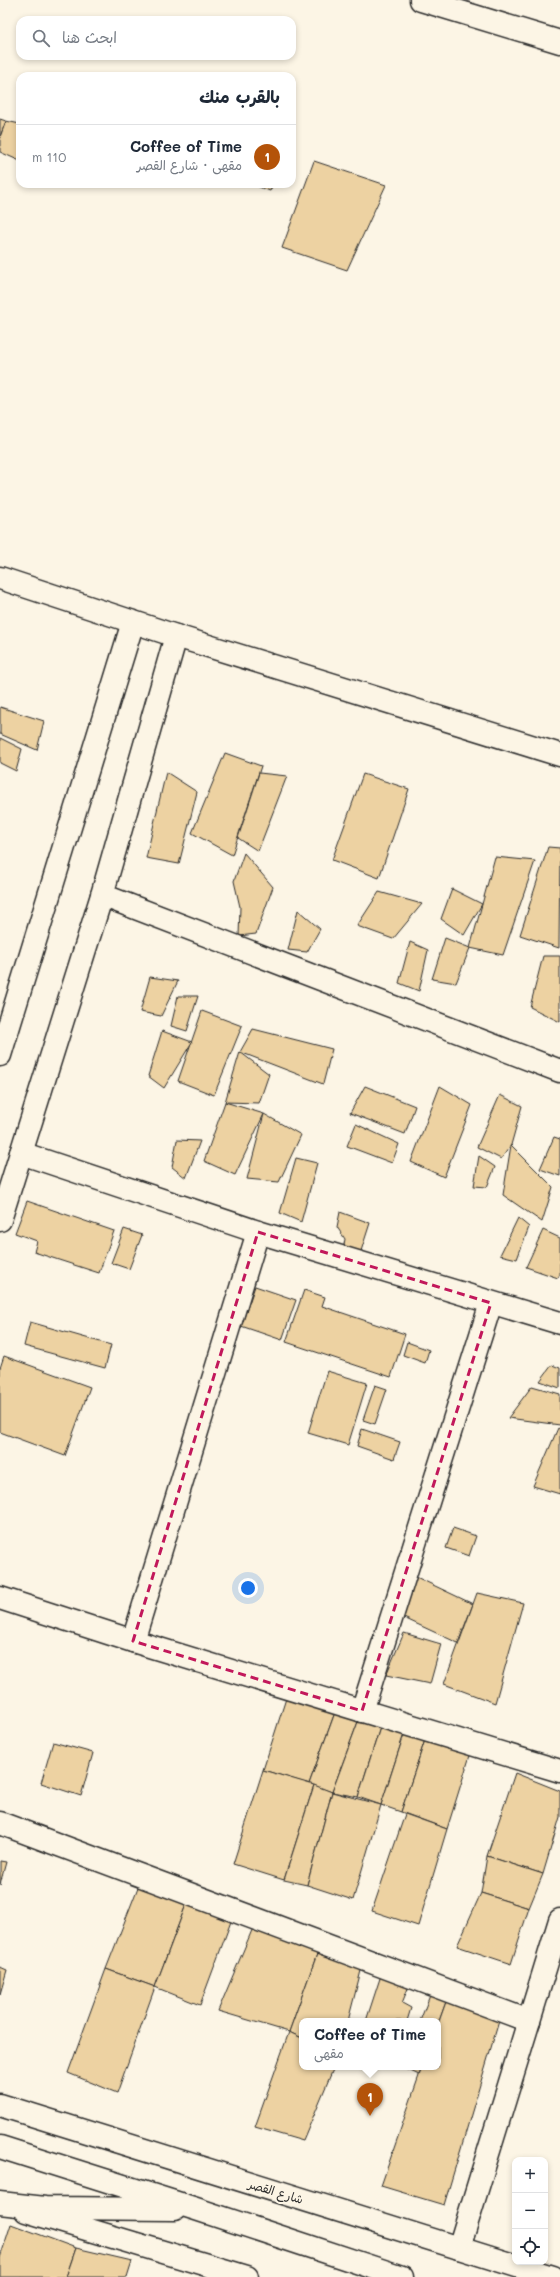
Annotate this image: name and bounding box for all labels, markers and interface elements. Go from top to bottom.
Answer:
search box [16,16,296,60]
icon: search [30,27,52,49]
text: ابحث هنا [62,27,117,47]
text: بالقرب منك [199,85,280,107]
text: Coffee of Time [130,136,242,156]
text: 110 m [32,148,66,165]
text: 1 [264,148,270,165]
text: مقهى · شارع القصر [137,156,242,173]
your location [238,1578,258,1598]
popup [299,2018,441,2070]
text: Coffee of Time [314,2024,426,2044]
text: مقهى [314,2044,344,2061]
pin: 1 [357,2083,383,2116]
map controls [512,2157,548,2265]
button: + [512,2157,548,2193]
street label: شارع القصر [245,2175,305,2209]
button: − [512,2193,548,2229]
button: locate [512,2229,548,2265]

